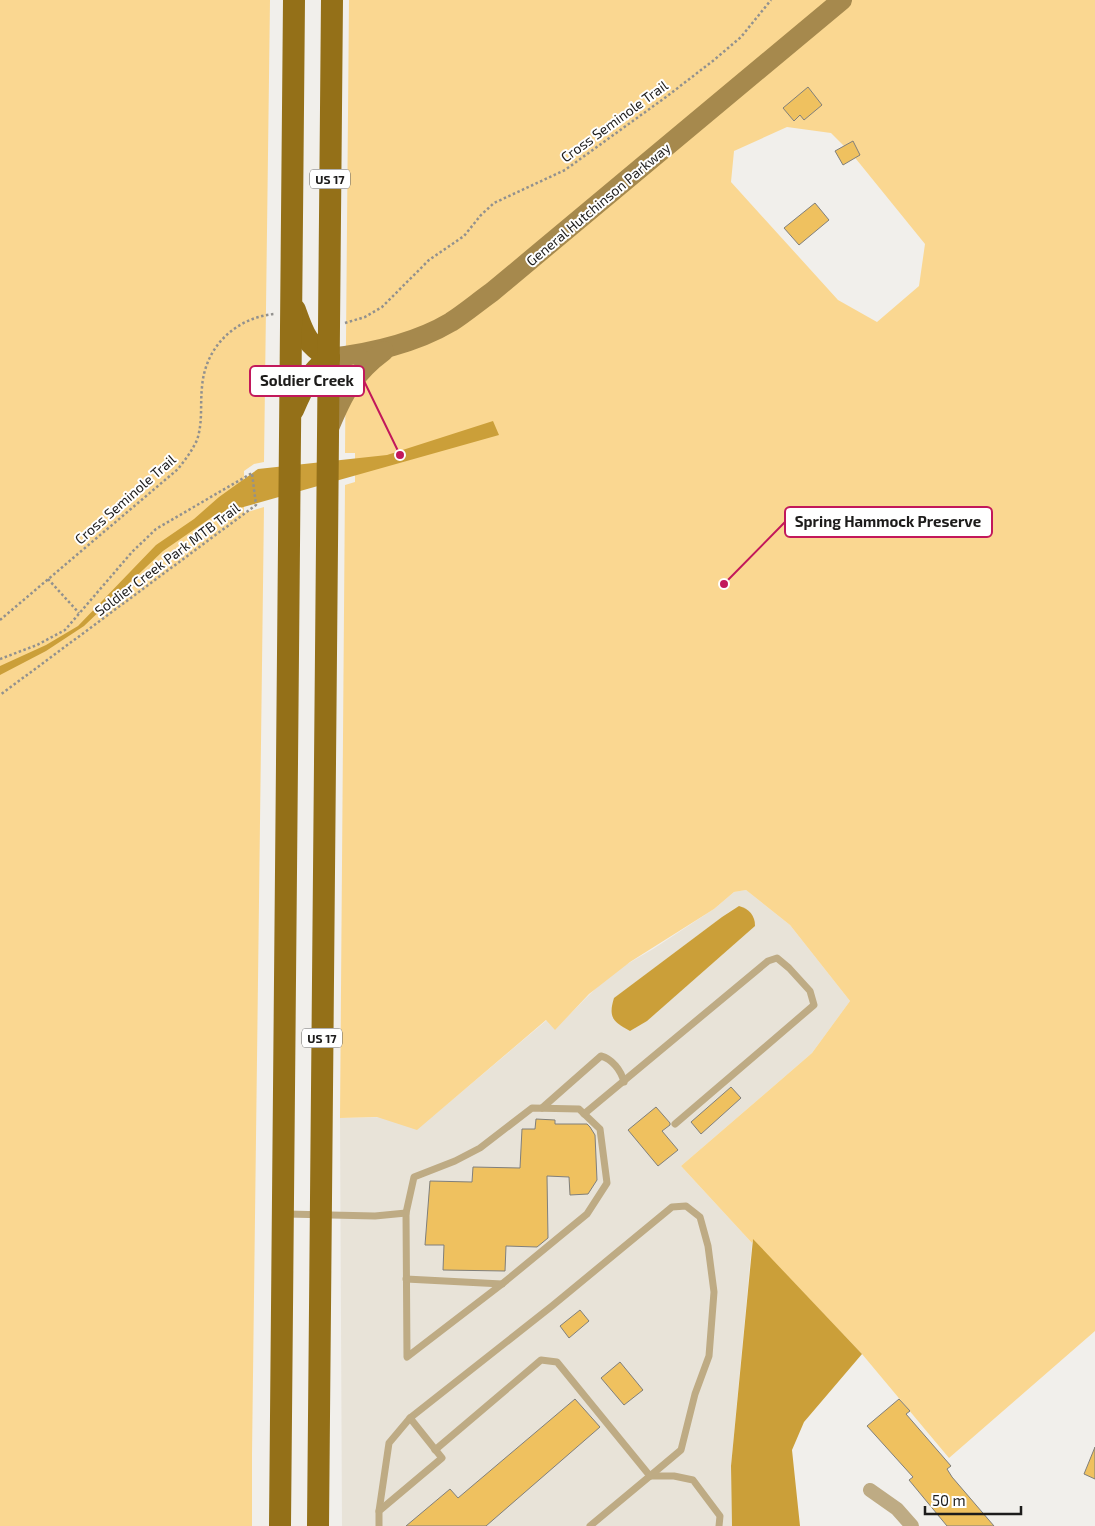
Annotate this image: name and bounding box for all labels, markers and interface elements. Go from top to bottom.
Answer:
street label: Cross Seminole Trail [557,76,672,166]
street label: General Hutchinson Parkway [522,138,674,269]
road number: US 17 [310,170,350,188]
callout: Soldier Creek [250,366,364,396]
text: Soldier Creek [260,371,355,389]
street label: Cross Seminole Trail [71,450,180,547]
street label: Soldier Creek Park MTB Trail [91,498,244,619]
callout: Spring Hammock Preserve [785,507,992,537]
text: Spring Hammock Preserve [795,512,981,530]
road number: US 17 [302,1028,342,1048]
scale bar [925,1484,1021,1516]
text: 50 m [932,1491,966,1509]

